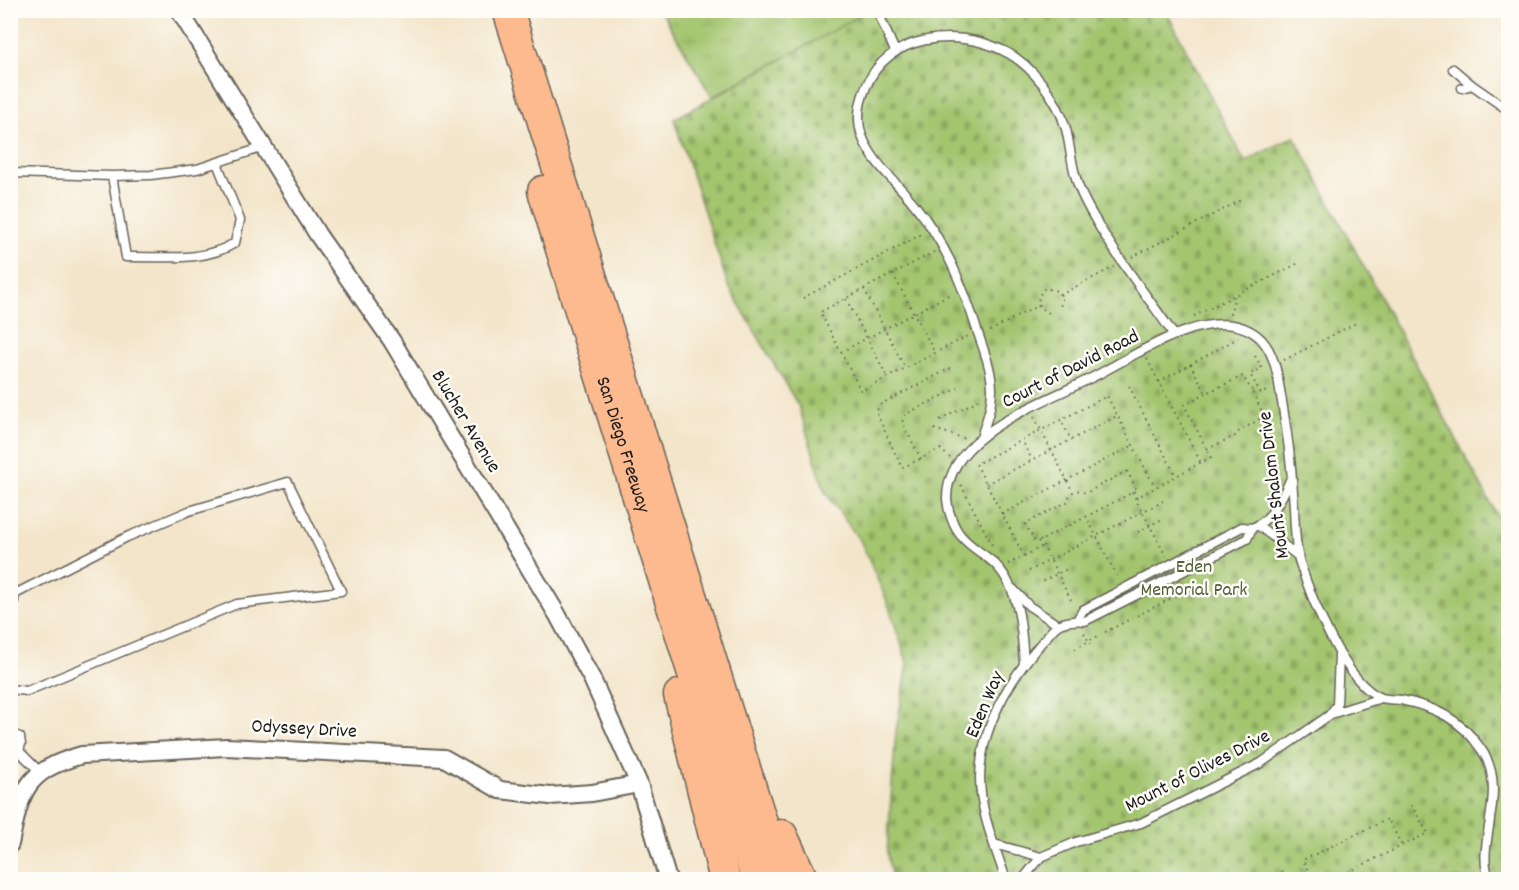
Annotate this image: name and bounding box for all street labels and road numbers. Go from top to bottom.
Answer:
street label: Court of David Road [998,323,1144,417]
street label: Blucher Avenue [423,365,507,479]
street label: San Diego Freeway [588,373,657,518]
street label: Mount Shalom Drive [1252,409,1298,560]
street label: Eden Way [959,666,1013,743]
street label: Odyssey Drive [250,713,358,747]
street label: Mount of Olives Drive [1121,723,1276,821]

